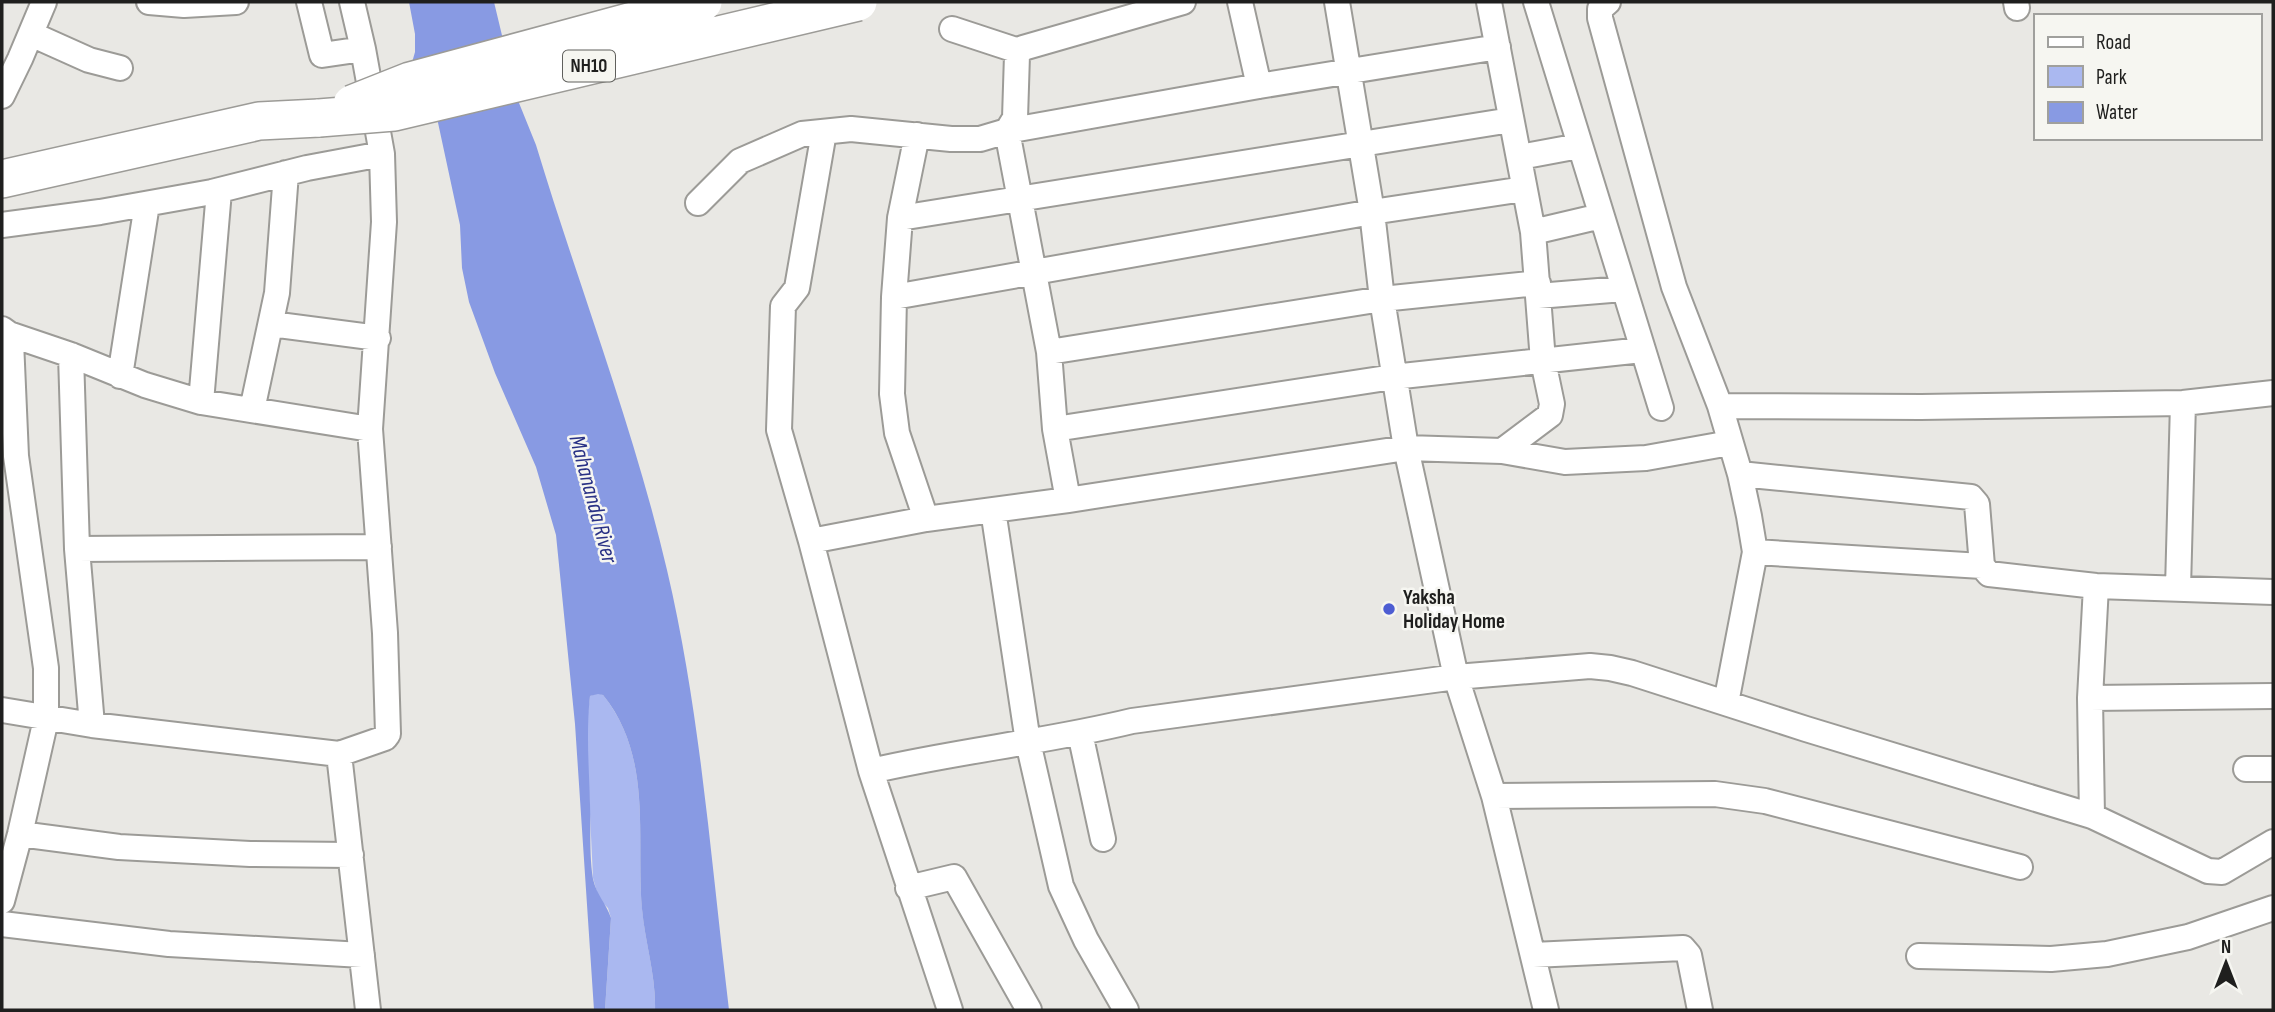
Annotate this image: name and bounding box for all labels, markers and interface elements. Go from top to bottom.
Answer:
legend [2034,14,2261,140]
text: Road [2096,30,2131,55]
road number: NH10 [563,50,615,82]
text: Park [2096,65,2127,90]
text: Water [2096,100,2138,125]
water label: Mahananda River [563,432,624,567]
place label: Yaksha Holiday Home [1403,585,1505,634]
marker: Yaksha Holiday Home [1381,601,1397,617]
north arrow [2191,928,2261,998]
text: N [2221,936,2231,959]

